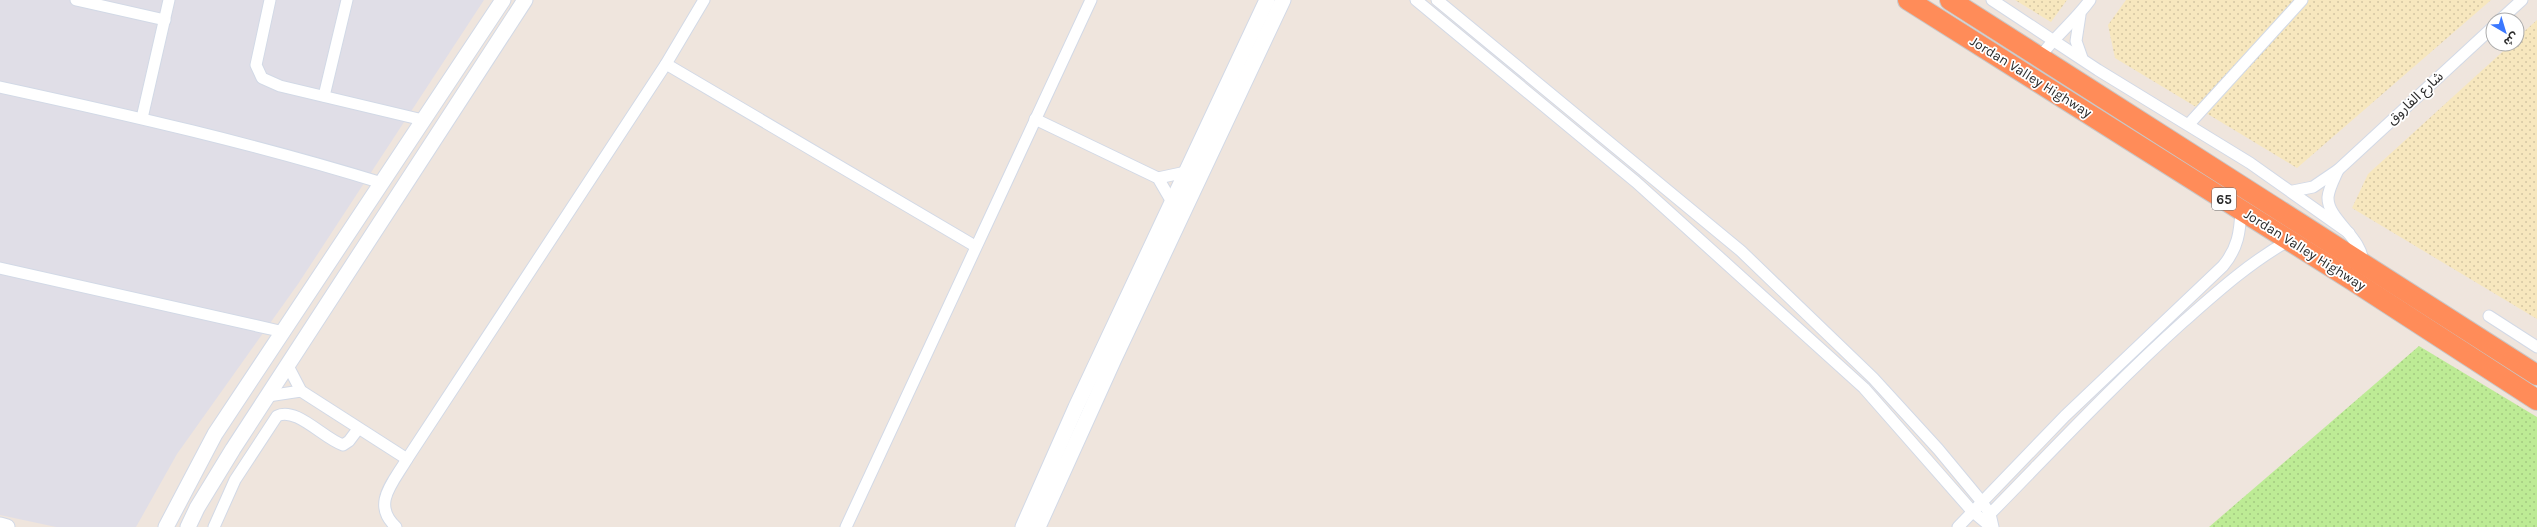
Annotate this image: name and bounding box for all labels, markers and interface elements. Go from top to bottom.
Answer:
north arrow [2485,12,2525,52]
text: ش [2501,30,2521,49]
street label: Jordan Valley Highway [1967,33,2095,122]
street label: شارع الفاروق [2383,68,2448,130]
road number: 65 [2212,188,2236,210]
street label: Jordan Valley Highway [2241,206,2369,295]

